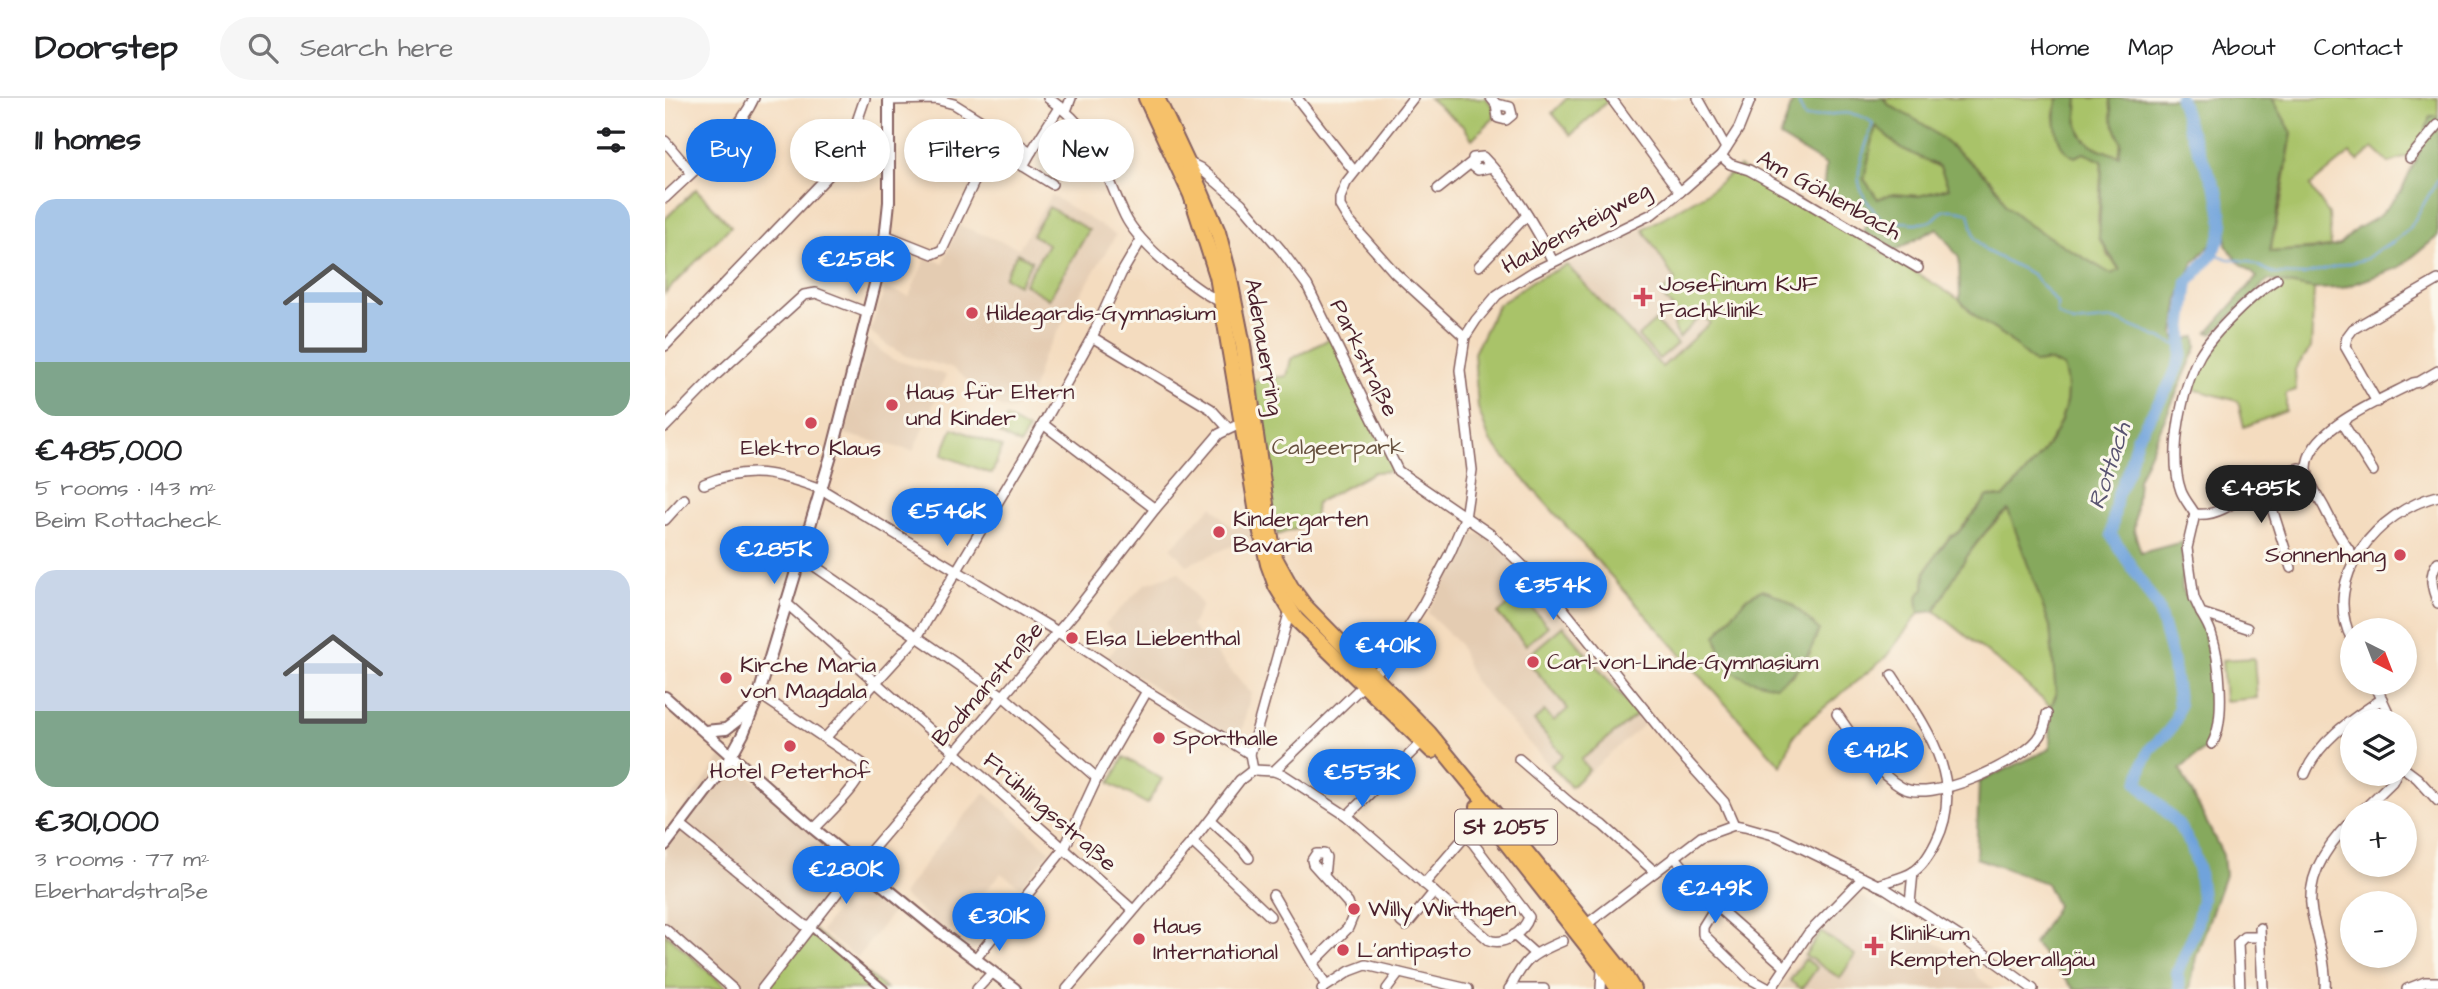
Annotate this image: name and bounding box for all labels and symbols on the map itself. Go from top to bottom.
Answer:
street label: Am Göhlenbach [1751,142,1907,248]
street label: Haubensteigweg [1496,174,1657,283]
pin: €258K [807,236,905,296]
place label: Josefinum KJF Fachklinik [1659,268,1818,326]
street label: Adenauerring [1235,276,1292,418]
marker: Josefinum KJF Fachklinik [1633,287,1653,307]
street label: Parkstraße [1322,294,1406,422]
place label: Hildegardis-Gymnasium [986,297,1216,330]
marker: Hildegardis-Gymnasium [964,305,980,321]
place label: Haus für Eltern und Kinder [906,376,1074,434]
marker: Haus für Eltern und Kinder [884,397,900,413]
marker: Elektro Klaus [803,415,819,431]
water label: Rottach [2080,417,2140,514]
park label: Calgeerpark [1272,431,1404,464]
place label: Elektro Klaus [741,432,881,464]
pin: €485K [2212,466,2310,525]
pin: €546K [898,489,996,548]
place label: Kindergarten Bavaria [1233,503,1368,561]
marker: Kindergarten Bavaria [1211,524,1227,540]
pin: €285K [725,526,823,586]
place label: Sonnenhang [2265,539,2386,572]
marker: Sonnenhang [2392,547,2408,563]
pin: €354K [1504,562,1602,622]
street label: Bodmanstraße [925,615,1051,753]
north arrow [2340,618,2417,695]
place label: Elsa Liebenthal [1086,622,1240,654]
pin: €401K [1339,622,1437,682]
marker: Elsa Liebenthal [1064,630,1080,646]
place label: Carl-von-Linde-Gymnasium [1547,646,1819,679]
place label: Kirche Maria von Magdala [740,649,877,708]
marker: Carl-von-Linde-Gymnasium [1525,654,1541,670]
marker: Kirche Maria von Magdala [718,670,734,686]
place label: Sporthalle [1173,722,1278,754]
pin: €412K [1827,728,1925,787]
marker: Sporthalle [1151,730,1167,746]
marker: Hotel Peterhof [782,738,798,754]
street label: Frühlingsstraße [976,745,1124,880]
pin: €553K [1313,750,1411,809]
place label: Hotel Peterhof [710,755,871,787]
road number: St 2055 [1455,810,1557,844]
pin: €280K [797,846,895,906]
pin: €249K [1666,866,1764,925]
place label: Willy Wirthgen [1368,893,1516,926]
pin: €301K [950,894,1048,953]
marker: Willy Wirthgen [1346,901,1362,917]
place label: Haus International [1153,910,1278,968]
place label: Klinikum Kempten-Oberallgäu [1890,917,2095,976]
marker: Haus International [1131,931,1147,947]
place label: L'antipasto [1357,934,1471,966]
marker: Klinikum Kempten-Oberallgäu [1864,936,1884,956]
marker: L'antipasto [1335,942,1351,958]

